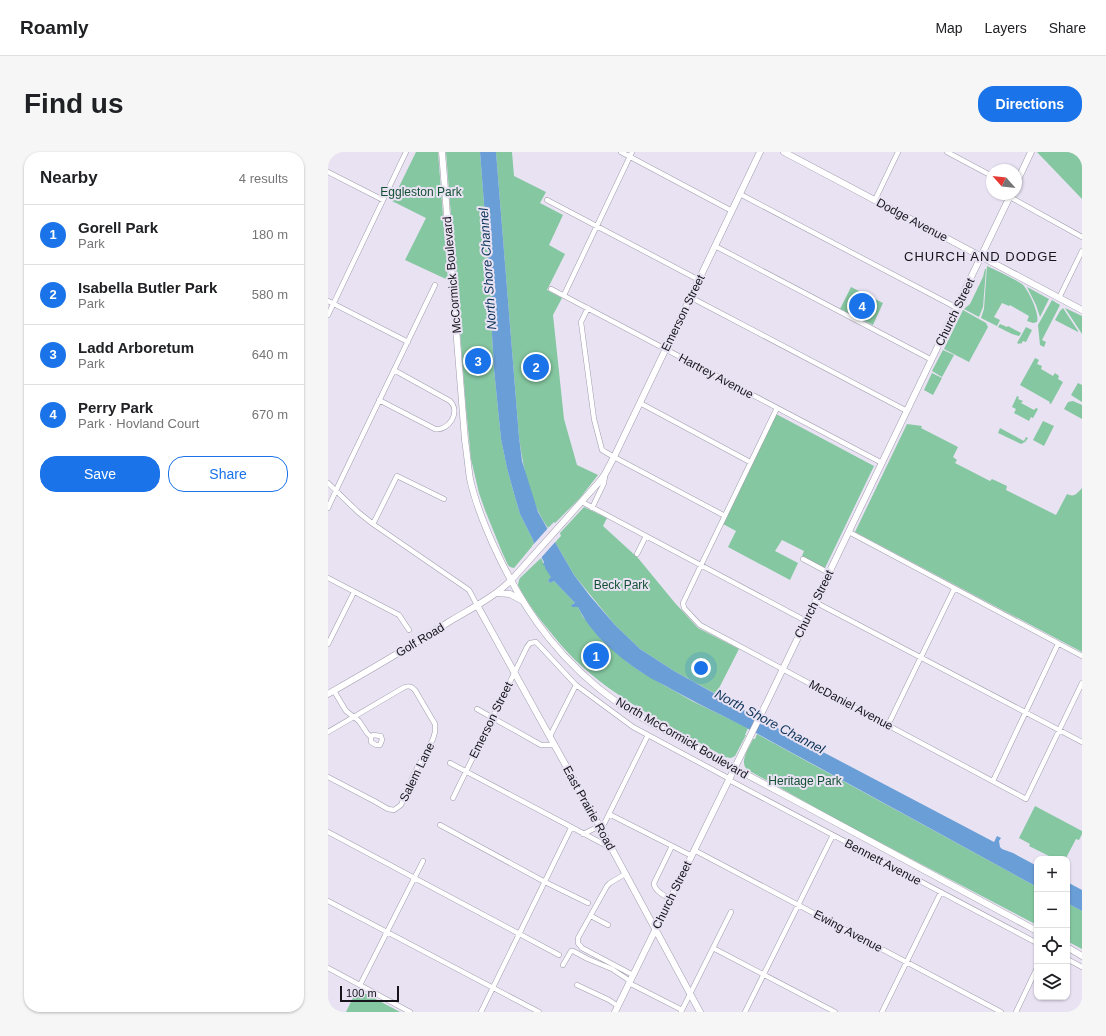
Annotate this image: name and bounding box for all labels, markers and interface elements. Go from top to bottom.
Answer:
text: Roamly [20,17,89,38]
text: Map [935,20,963,36]
text: Layers [985,20,1027,36]
text: Share [1049,20,1086,36]
button: Directions [978,86,1082,122]
text: Find us [24,88,124,119]
north arrow [986,164,1022,200]
text: Nearby [40,168,98,187]
text: 4 results [239,171,288,186]
park label: Eggleston Park [380,185,463,199]
street label: Dodge Avenue [874,195,950,245]
water label: North Shore Channel [476,206,499,330]
street label: McCormick Boulevard [440,216,464,334]
text: Gorell Park [78,219,158,236]
text: 1 [49,227,57,242]
text: 180 m [252,227,288,242]
text: Park [78,236,105,251]
district label: CHURCH AND DODGE [904,249,1058,264]
street label: Emerson Street [658,272,708,354]
street label: Church Street [932,275,978,348]
text: Isabella Butler Park [78,279,217,296]
text: 2 [49,287,57,302]
text: 580 m [252,287,288,302]
pin: 4 [849,291,875,321]
text: Park [78,296,105,311]
text: Ladd Arboretum [78,339,194,356]
pin: 3 [465,346,491,376]
text: 3 [49,347,57,362]
text: 640 m [252,347,288,362]
street label: Hartrey Avenue [676,350,756,402]
pin: 2 [523,352,549,382]
text: Park [78,356,105,371]
text: Perry Park [78,399,153,416]
text: 4 [49,407,57,422]
text: 670 m [252,407,288,422]
text: Park · Hovland Court [78,416,199,431]
button: Save [40,456,160,492]
button: Share [168,456,288,492]
street label: Church Street [791,567,837,640]
park label: Beck Park [594,578,649,592]
street label: Golf Road [393,620,447,660]
pin: 1 [583,641,609,671]
your location [691,658,711,678]
street label: McDaniel Avenue [807,677,896,733]
street label: Emerson Street [466,679,516,761]
water label: North Shore Channel [712,686,828,757]
street label: North McCormick Boulevard [614,694,750,782]
street label: Salem Lane [397,740,437,804]
street label: East Prairie Road [560,763,618,853]
park label: Heritage Park [768,774,843,788]
street label: Bennett Avenue [842,836,924,888]
map controls [1034,856,1070,1000]
button: + [1034,856,1070,892]
street label: Church Street [649,858,695,931]
button: − [1034,892,1070,928]
street label: Ewing Avenue [811,907,885,955]
button: locate [1034,928,1070,964]
button: layers [1034,964,1070,1000]
scale bar [340,984,399,1003]
text: 100 m [346,987,377,999]

